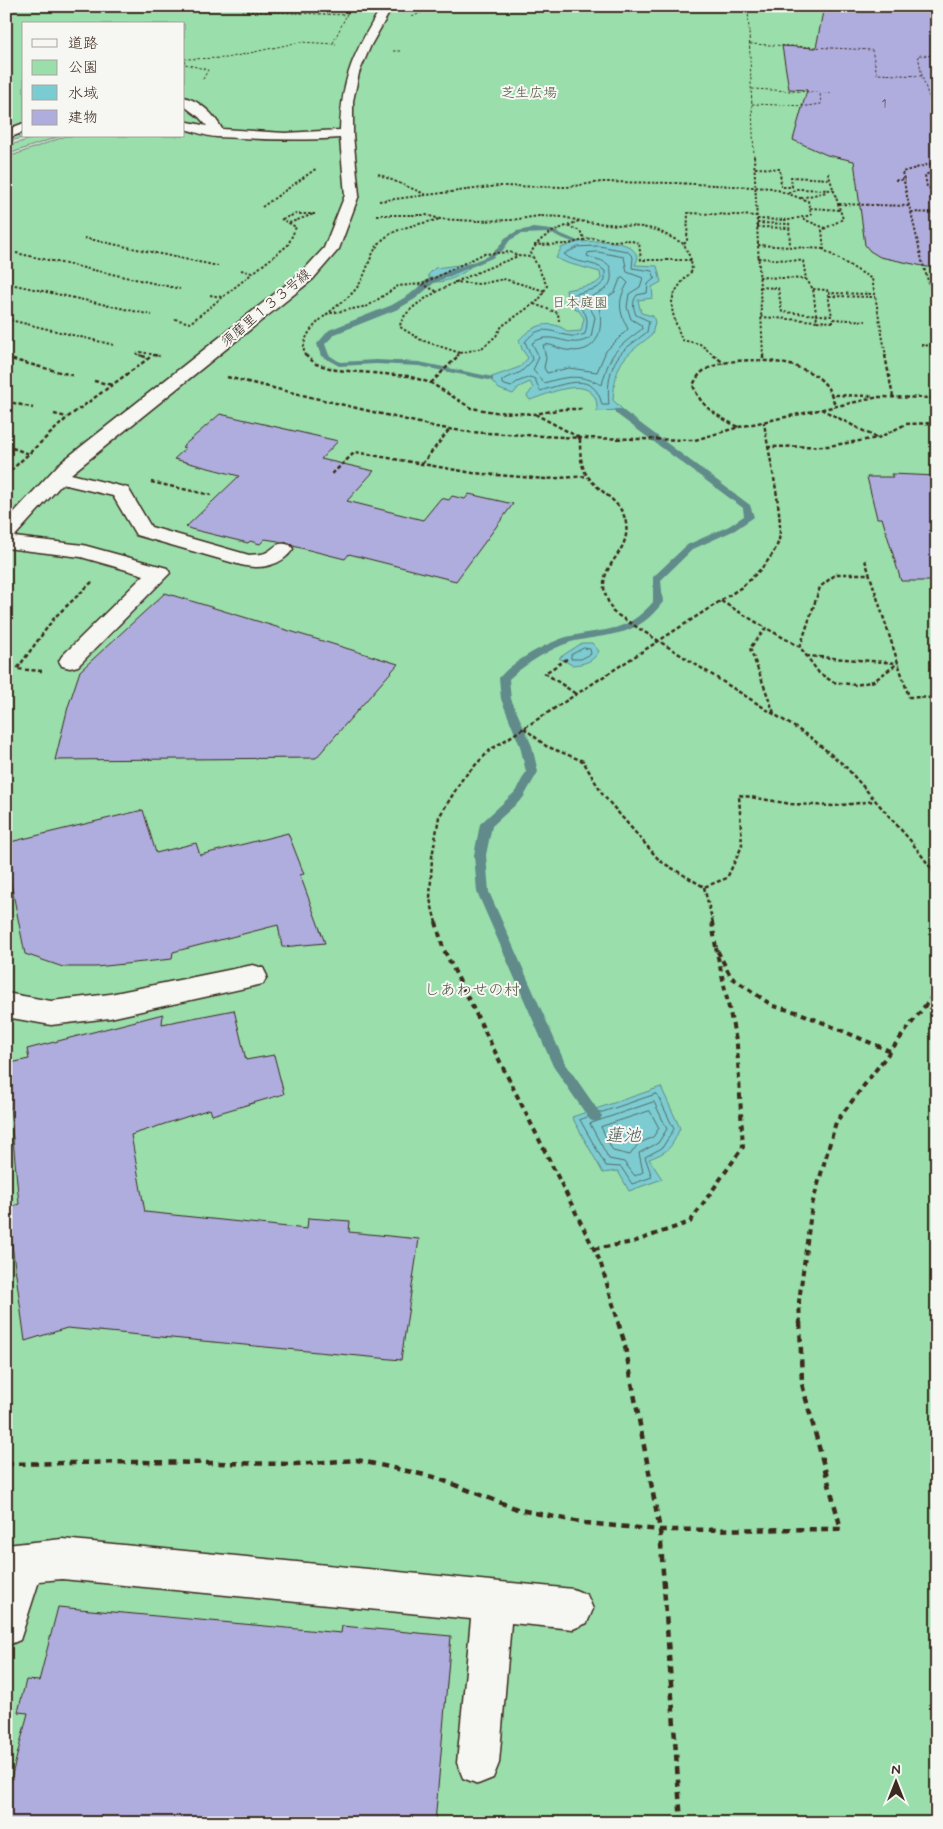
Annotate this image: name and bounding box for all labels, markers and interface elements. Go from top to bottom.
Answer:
legend [22,22,185,138]
text: 道路 [68,34,98,54]
text: 公園 [68,58,98,78]
text: 水域 [68,84,98,104]
park label: 芝生広場 [501,84,557,102]
house number: 1 [882,97,887,111]
text: 建物 [68,108,98,128]
house number: 1 [903,173,908,187]
street label: 須磨里１３３号線 [217,265,315,351]
park label: 日本庭園 [552,294,608,312]
park label: しあわせの村 [424,980,520,1001]
water label: 蓮池 [605,1124,642,1148]
north arrow [870,1756,920,1806]
text: N [891,1761,901,1779]

